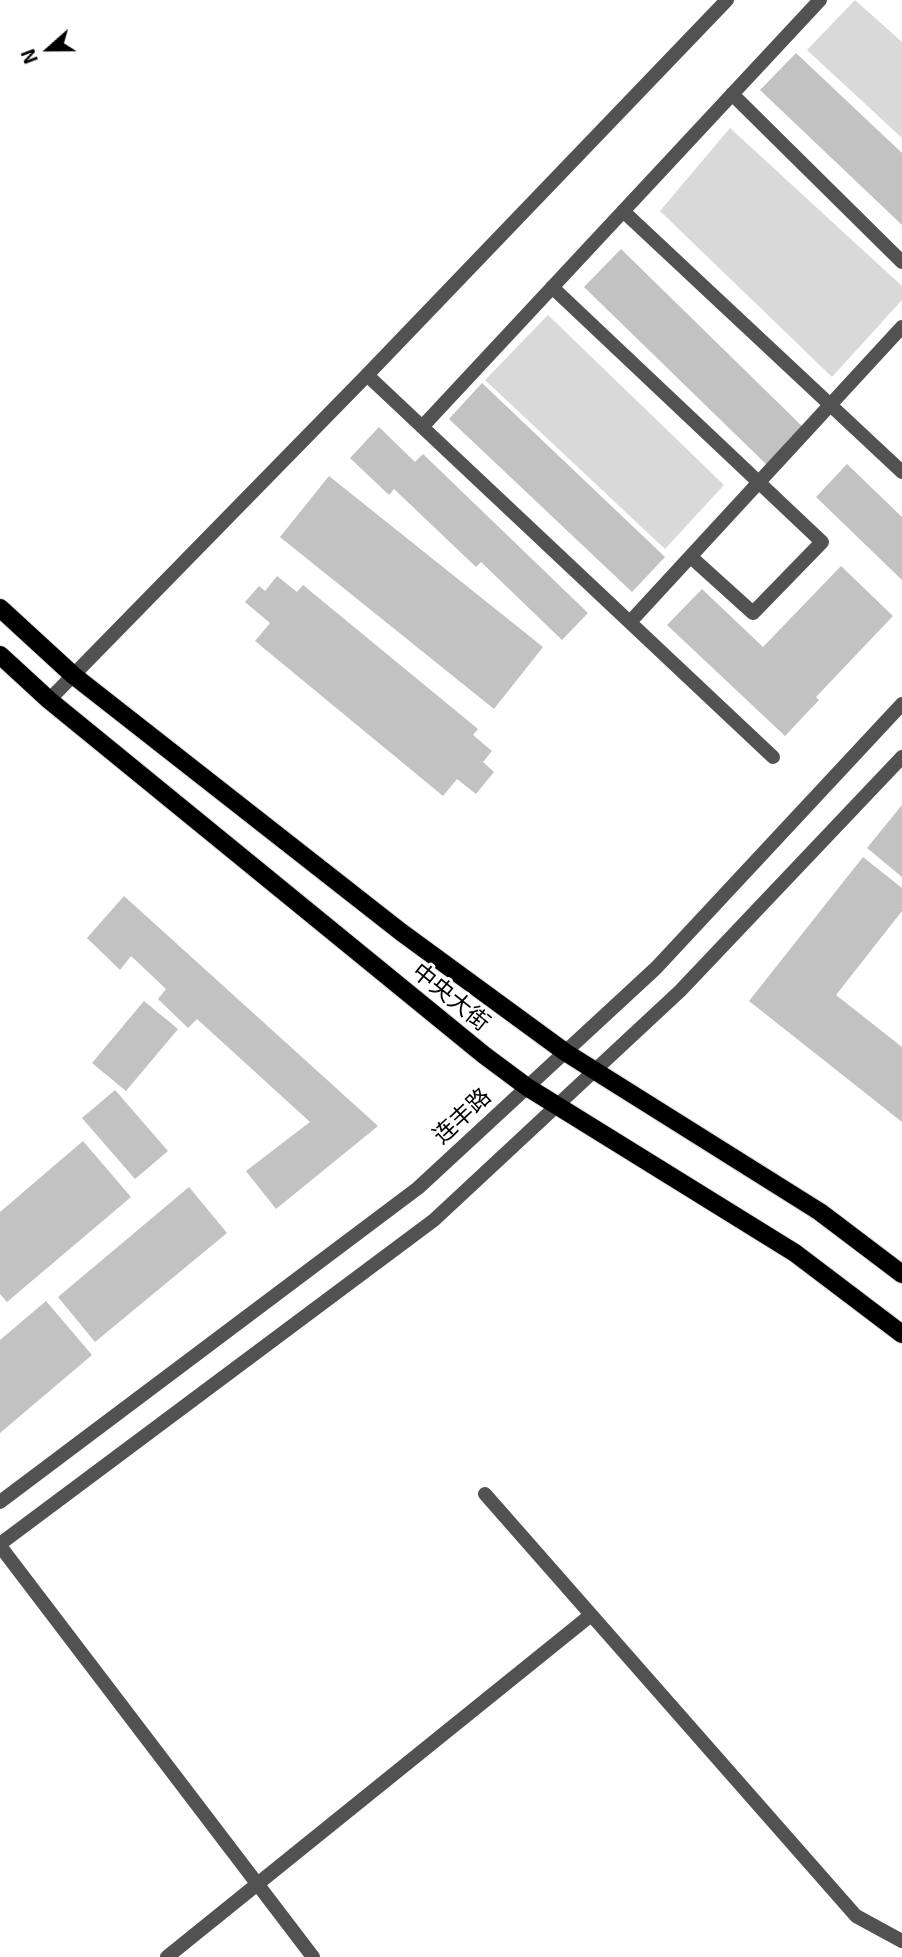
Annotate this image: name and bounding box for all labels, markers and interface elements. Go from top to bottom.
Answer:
north arrow [14,14,84,84]
text: N [16,46,42,67]
street label: 中央大街 [407,957,495,1037]
street label: 连丰路 [427,1082,497,1150]

